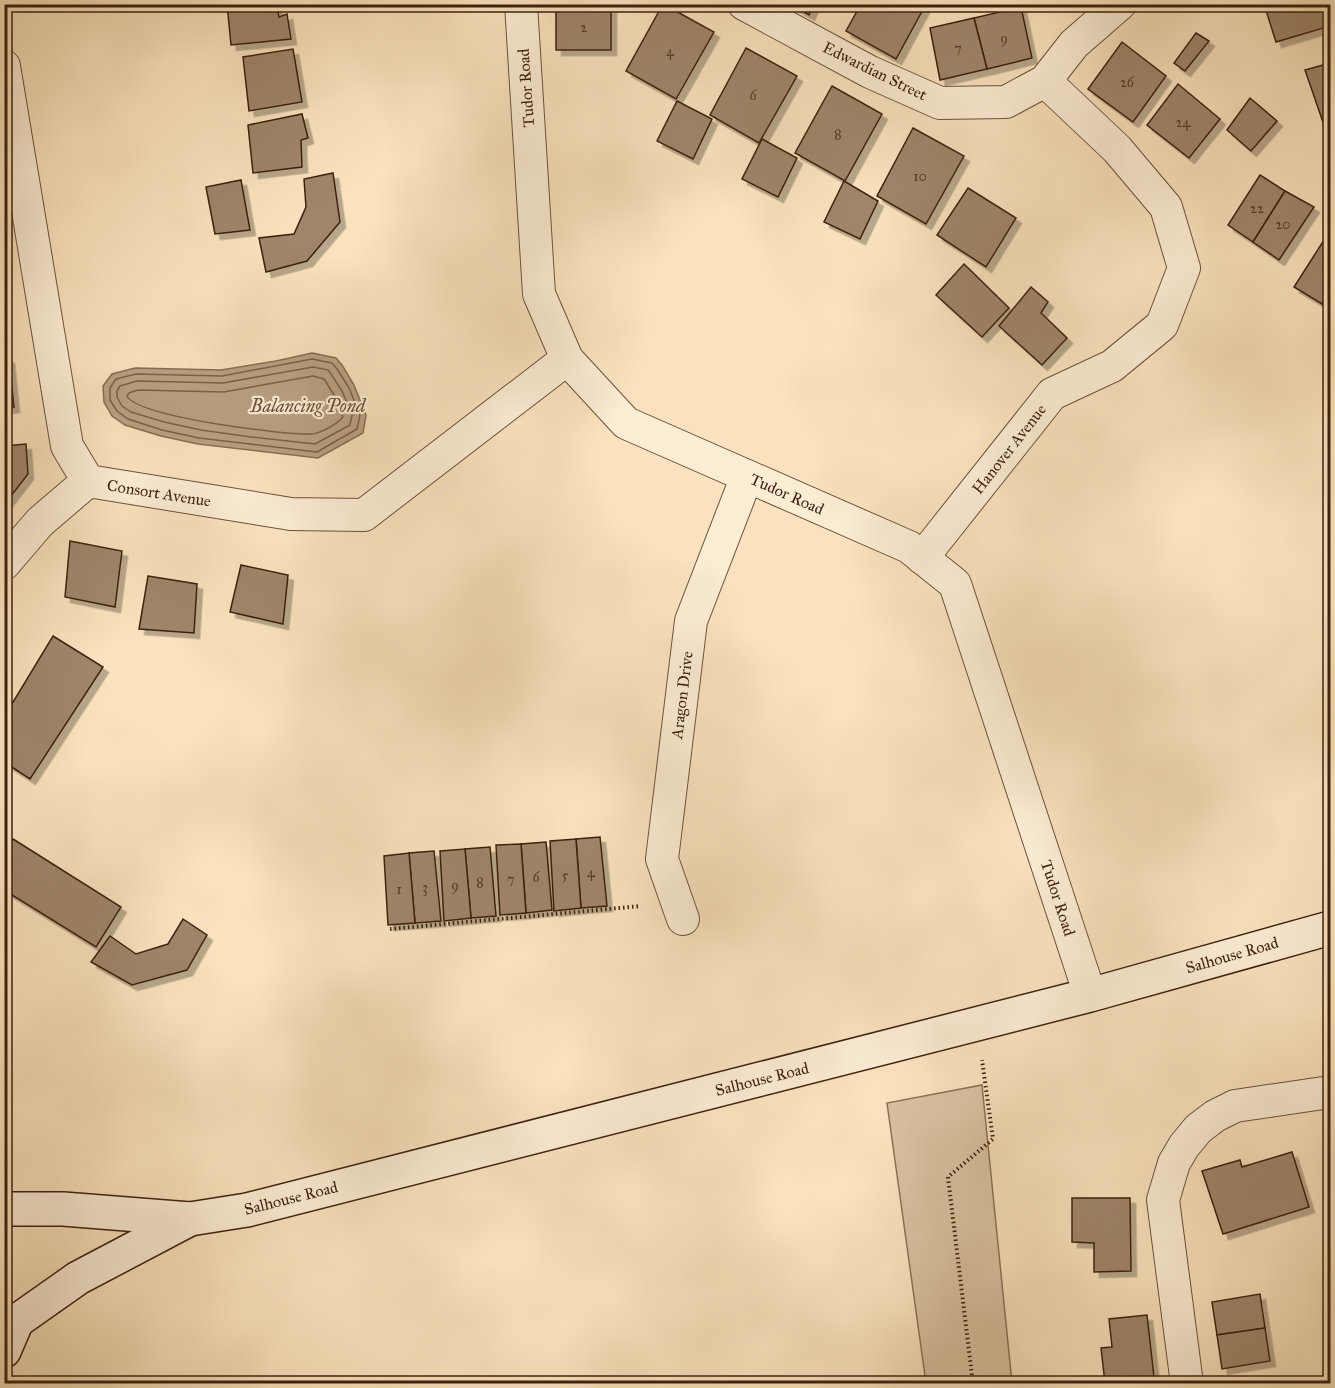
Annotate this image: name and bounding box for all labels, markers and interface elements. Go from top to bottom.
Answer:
house number: 2 [581,19,588,36]
house number: 9 [1000,30,1008,47]
street label: Edwardian Street [820,38,931,105]
house number: 7 [954,40,962,57]
house number: 4 [666,43,675,60]
street label: Tudor Road [514,48,538,128]
house number: 26 [1120,74,1135,91]
house number: 6 [749,87,757,104]
house number: 24 [1176,114,1192,131]
house number: 8 [834,126,842,143]
house number: 10 [913,168,927,185]
house number: 22 [1250,200,1264,217]
house number: 20 [1275,216,1291,233]
water label: Balancing Pond [250,395,367,417]
street label: Hanover Avenue [968,400,1050,498]
street label: Tudor Road [747,469,827,519]
street label: Consort Avenue [106,475,213,511]
street label: Aragon Drive [667,650,698,741]
street label: Tudor Road [1037,858,1079,938]
house number: 4 [587,864,596,881]
house number: 5 [562,867,569,884]
house number: 6 [532,869,540,886]
house number: 7 [507,871,515,888]
house number: 8 [476,874,484,891]
house number: 9 [451,877,459,894]
house number: 3 [422,879,428,896]
house number: 1 [396,881,402,898]
street label: Salhouse Road [1183,933,1281,977]
street label: Salhouse Road [713,1058,811,1100]
street label: Salhouse Road [242,1177,340,1219]

